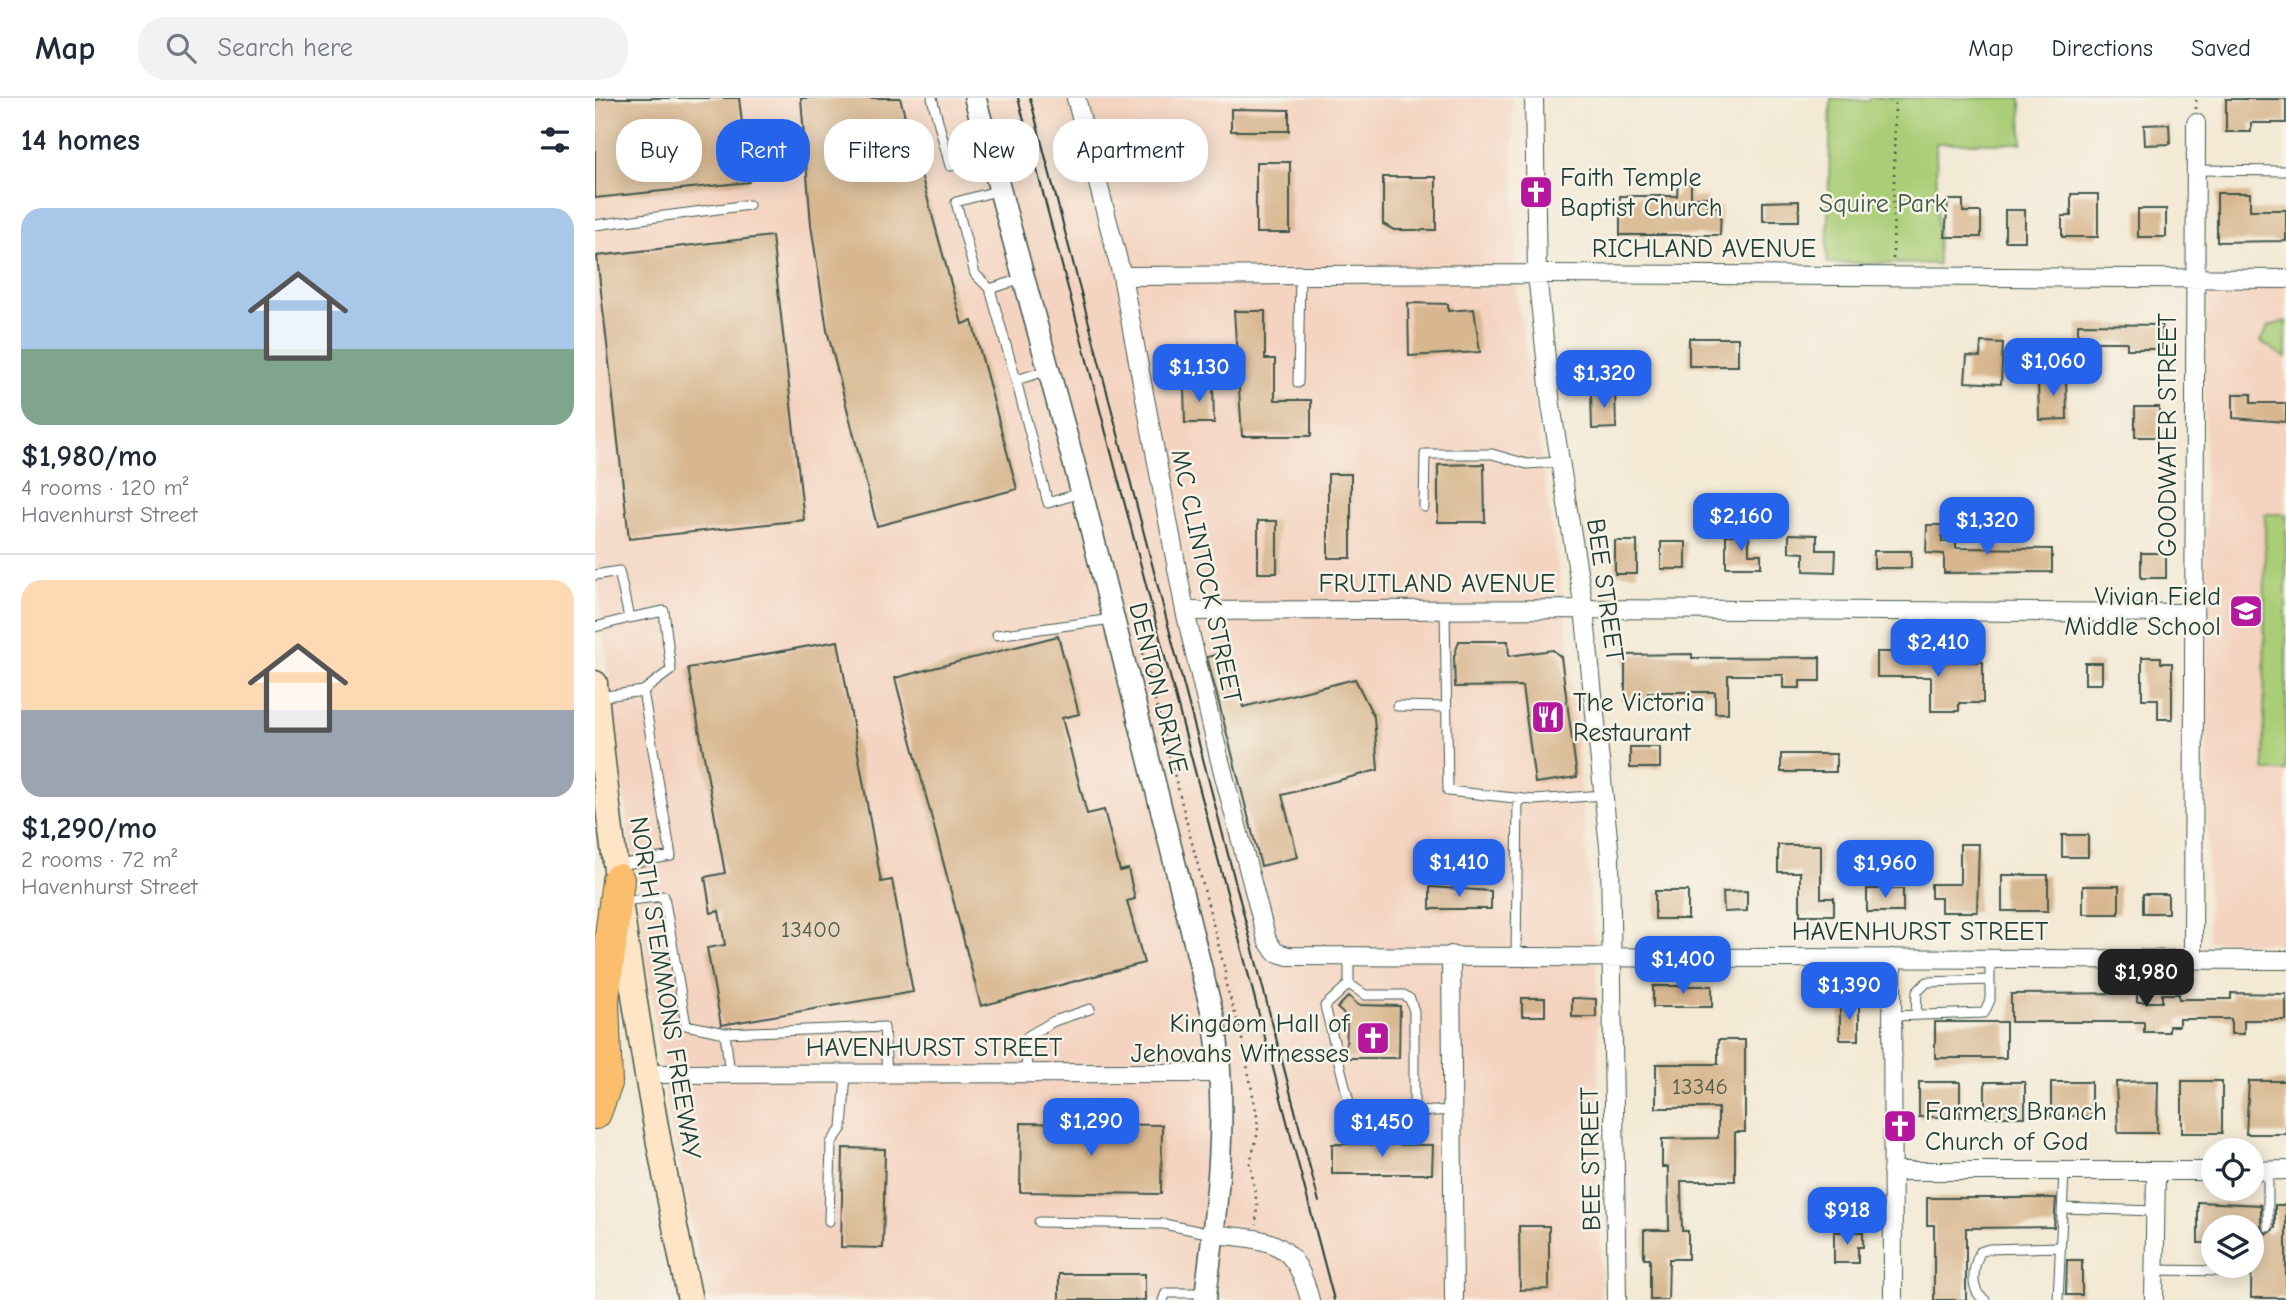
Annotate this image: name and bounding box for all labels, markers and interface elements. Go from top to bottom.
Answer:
search box [138,17,628,80]
text: Map [35,29,96,67]
icon: search [162,29,200,67]
text: Search here [218,33,353,63]
text: Map [1968,34,2014,62]
text: Directions [2052,34,2153,62]
text: Saved [2191,34,2251,62]
chip: Buy [616,119,702,182]
chip: Rent [716,119,810,182]
chip: Filters [824,119,934,182]
chip: New [948,119,1039,182]
chip: Apartment [1053,119,1208,182]
icon: filters [536,121,574,159]
text: 14 homes [21,123,140,158]
place label: Faith Temple Baptist Church [1560,163,1723,223]
church icon: Faith Temple Baptist Church [1517,173,1555,211]
park label: Squire Park [1819,189,1948,219]
street label: RICHLAND AVENUE [1592,234,1816,264]
icon: home [235,253,361,379]
street label: GOODWATER STREET [2153,313,2183,557]
pin: $1,060 [1996,338,2110,398]
pin: $1,130 [1142,344,1256,404]
text: $1,060 [2020,347,2086,374]
pin: $1,320 [1547,350,1661,410]
text: $1,130 [1169,353,1229,380]
text: $1,320 [1572,359,1636,386]
text: $1,980/mo [21,439,157,474]
street label: MC CLINTOCK STREET [1164,446,1248,706]
text: 4 rooms · 120 m² [21,474,188,501]
pin: $2,160 [1684,494,1798,553]
pin: $1,320 [1930,498,2044,557]
text: Havenhurst Street [21,501,198,528]
text: $2,160 [1709,502,1773,529]
text: $1,320 [1955,506,2019,533]
street label: BEE STREET [1580,516,1630,664]
street label: FRUITLAND AVENUE [1319,569,1555,599]
place label: Vivian Field Middle School [2064,582,2221,642]
school or university icon: Vivian Field Middle School [2227,592,2265,630]
street label: DENTON DRIVE [1122,599,1194,777]
pin: $2,410 [1881,620,1995,679]
icon: home [235,625,361,751]
text: $2,410 [1907,628,1969,655]
place label: The Victoria Restaurant [1573,688,1705,748]
restaurant icon: The Victoria Restaurant [1529,698,1567,736]
text: $1,290/mo [21,811,157,846]
street label: NORTH STEMMONS FREEWAY [623,815,707,1162]
pin: $1,410 [1402,840,1516,899]
pin: $1,960 [1828,840,1942,900]
text: 2 rooms · 72 m² [21,846,177,873]
text: $1,410 [1429,848,1489,875]
text: $1,960 [1853,849,1917,876]
text: Havenhurst Street [21,873,198,900]
house number: 13400 [781,916,841,943]
street label: HAVENHURST STREET [1792,917,2049,947]
pin: $1,400 [1626,936,1740,996]
text: $1,400 [1651,945,1715,972]
pin: $1,980 [2089,950,2203,1009]
text: $1,980 [2114,958,2178,985]
pin: $1,390 [1792,962,1906,1022]
text: $1,390 [1817,971,1881,998]
place label: Kingdom Hall of Jehovahs Witnesses [1131,1009,1351,1069]
church icon: Kingdom Hall of Jehovahs Witnesses [1354,1019,1392,1057]
street label: HAVENHURST STREET [806,1033,1063,1063]
house number: 13346 [1672,1073,1728,1100]
street label: BEE STREET [1575,1086,1607,1231]
place label: Farmers Branch Church of God [1925,1097,2107,1157]
pin: $1,290 [1034,1098,1148,1158]
pin: $1,450 [1325,1100,1439,1159]
text: $1,290 [1059,1107,1123,1134]
church icon: Farmers Branch Church of God [1881,1107,1919,1145]
text: $1,450 [1350,1108,1414,1135]
map controls [2201,1138,2264,1278]
button: locate [2201,1138,2264,1201]
pin: $918 [1806,1188,1888,1247]
text: $918 [1824,1196,1870,1223]
button: layers [2201,1215,2264,1278]

